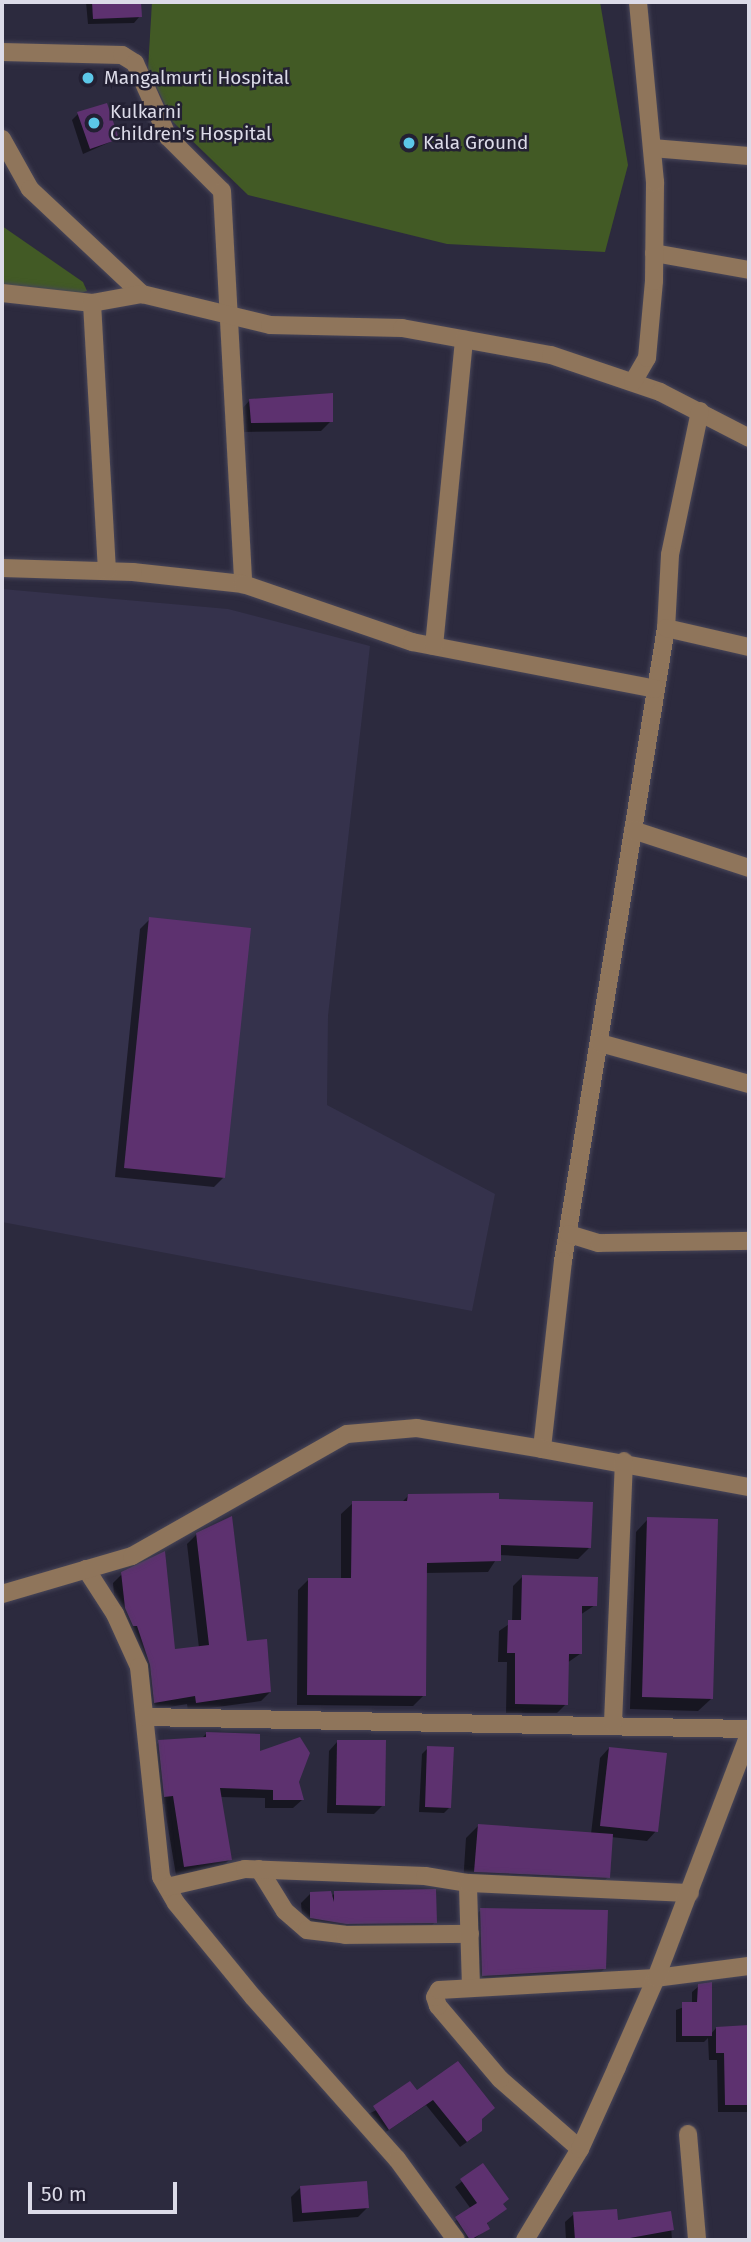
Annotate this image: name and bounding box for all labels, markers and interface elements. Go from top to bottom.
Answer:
place label: Mangalmurti Hospital [104,67,289,89]
marker: Mangalmurti Hospital [78,68,98,88]
place label: Kulkarni Children's Hospital [110,101,272,145]
marker: Kulkarni Children's Hospital [84,113,104,133]
place label: Kala Ground [423,132,528,154]
marker: Kala Ground [401,135,417,151]
scale bar [32,2168,180,2212]
text: 50 m [41,2181,87,2207]

